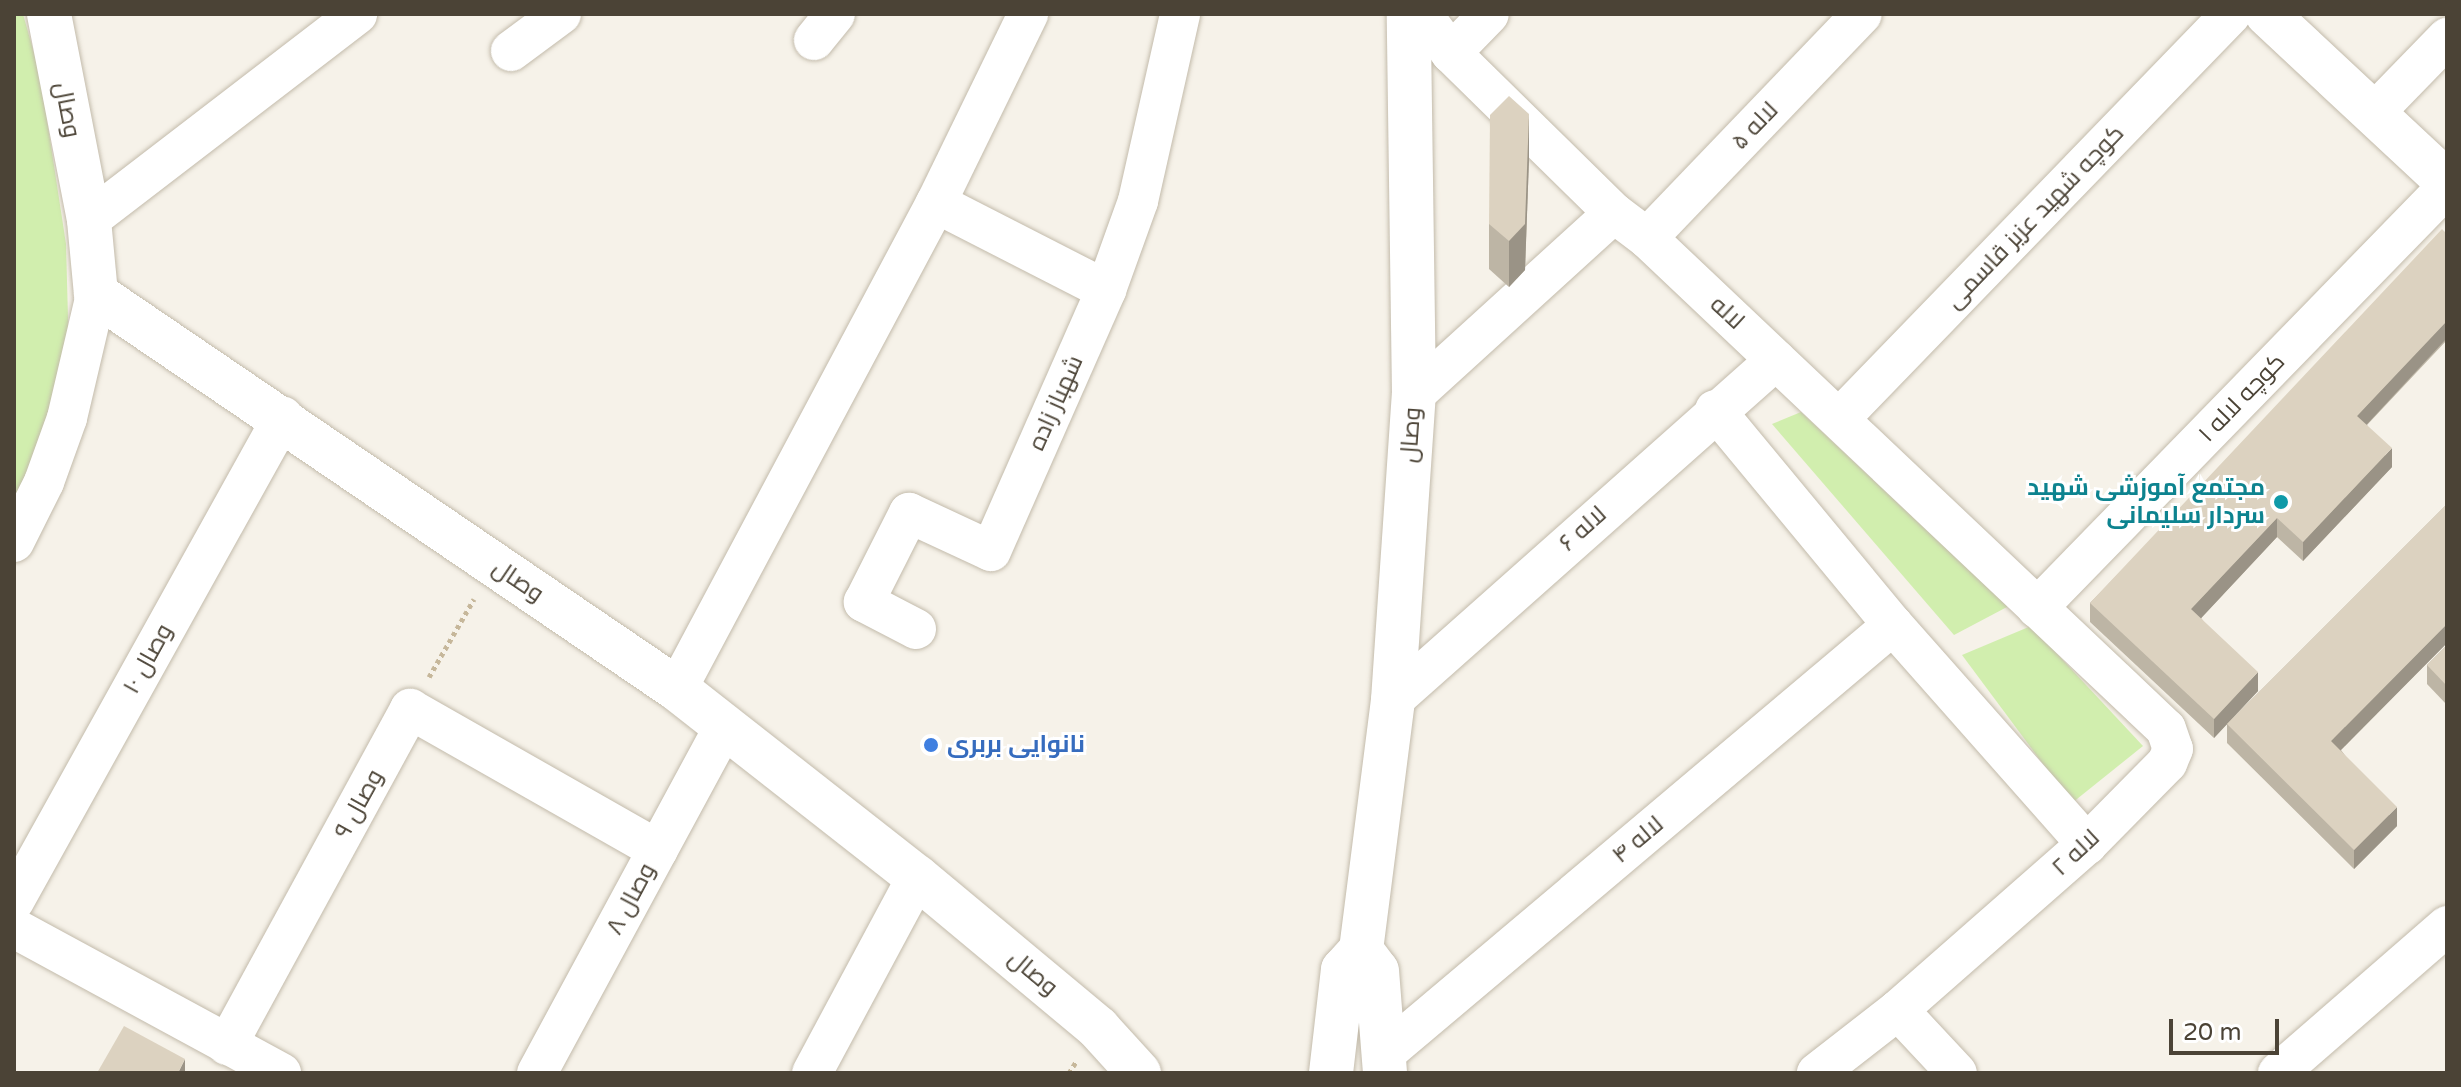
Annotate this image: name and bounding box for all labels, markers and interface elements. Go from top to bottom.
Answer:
street label: وصال [48,80,86,140]
street label: لاله ۵ [1725,96,1785,156]
street label: کوچه شهید عزیز قاسمی [1940,119,2130,315]
street label: لاله [1704,290,1750,336]
street label: کوچه لاله ۱ [2193,348,2291,448]
street label: شهباز زاده [1022,351,1090,455]
street label: وصال [1395,406,1427,464]
place label: مجتمع آموزشی شهید سردار سلیمانی [2027,474,2265,530]
marker: مجتمع آموزشی شهید سردار سلیمانی [2272,493,2290,511]
street label: لاله ۶ [1553,500,1613,558]
street label: وصال [487,553,549,609]
street label: وصال ۱۰ [117,619,179,699]
place label: نانوایی بربری [947,731,1085,759]
marker: نانوایی بربری [922,736,940,754]
street label: وصال ۹ [328,764,390,844]
street label: لاله ۴ [1606,810,1670,870]
street label: لاله ۲ [2046,824,2106,882]
street label: وصال ۸ [600,858,662,940]
street label: وصال [1002,944,1064,1002]
scale bar [2173,1003,2283,1053]
text: 20 m [2183,1018,2241,1047]

